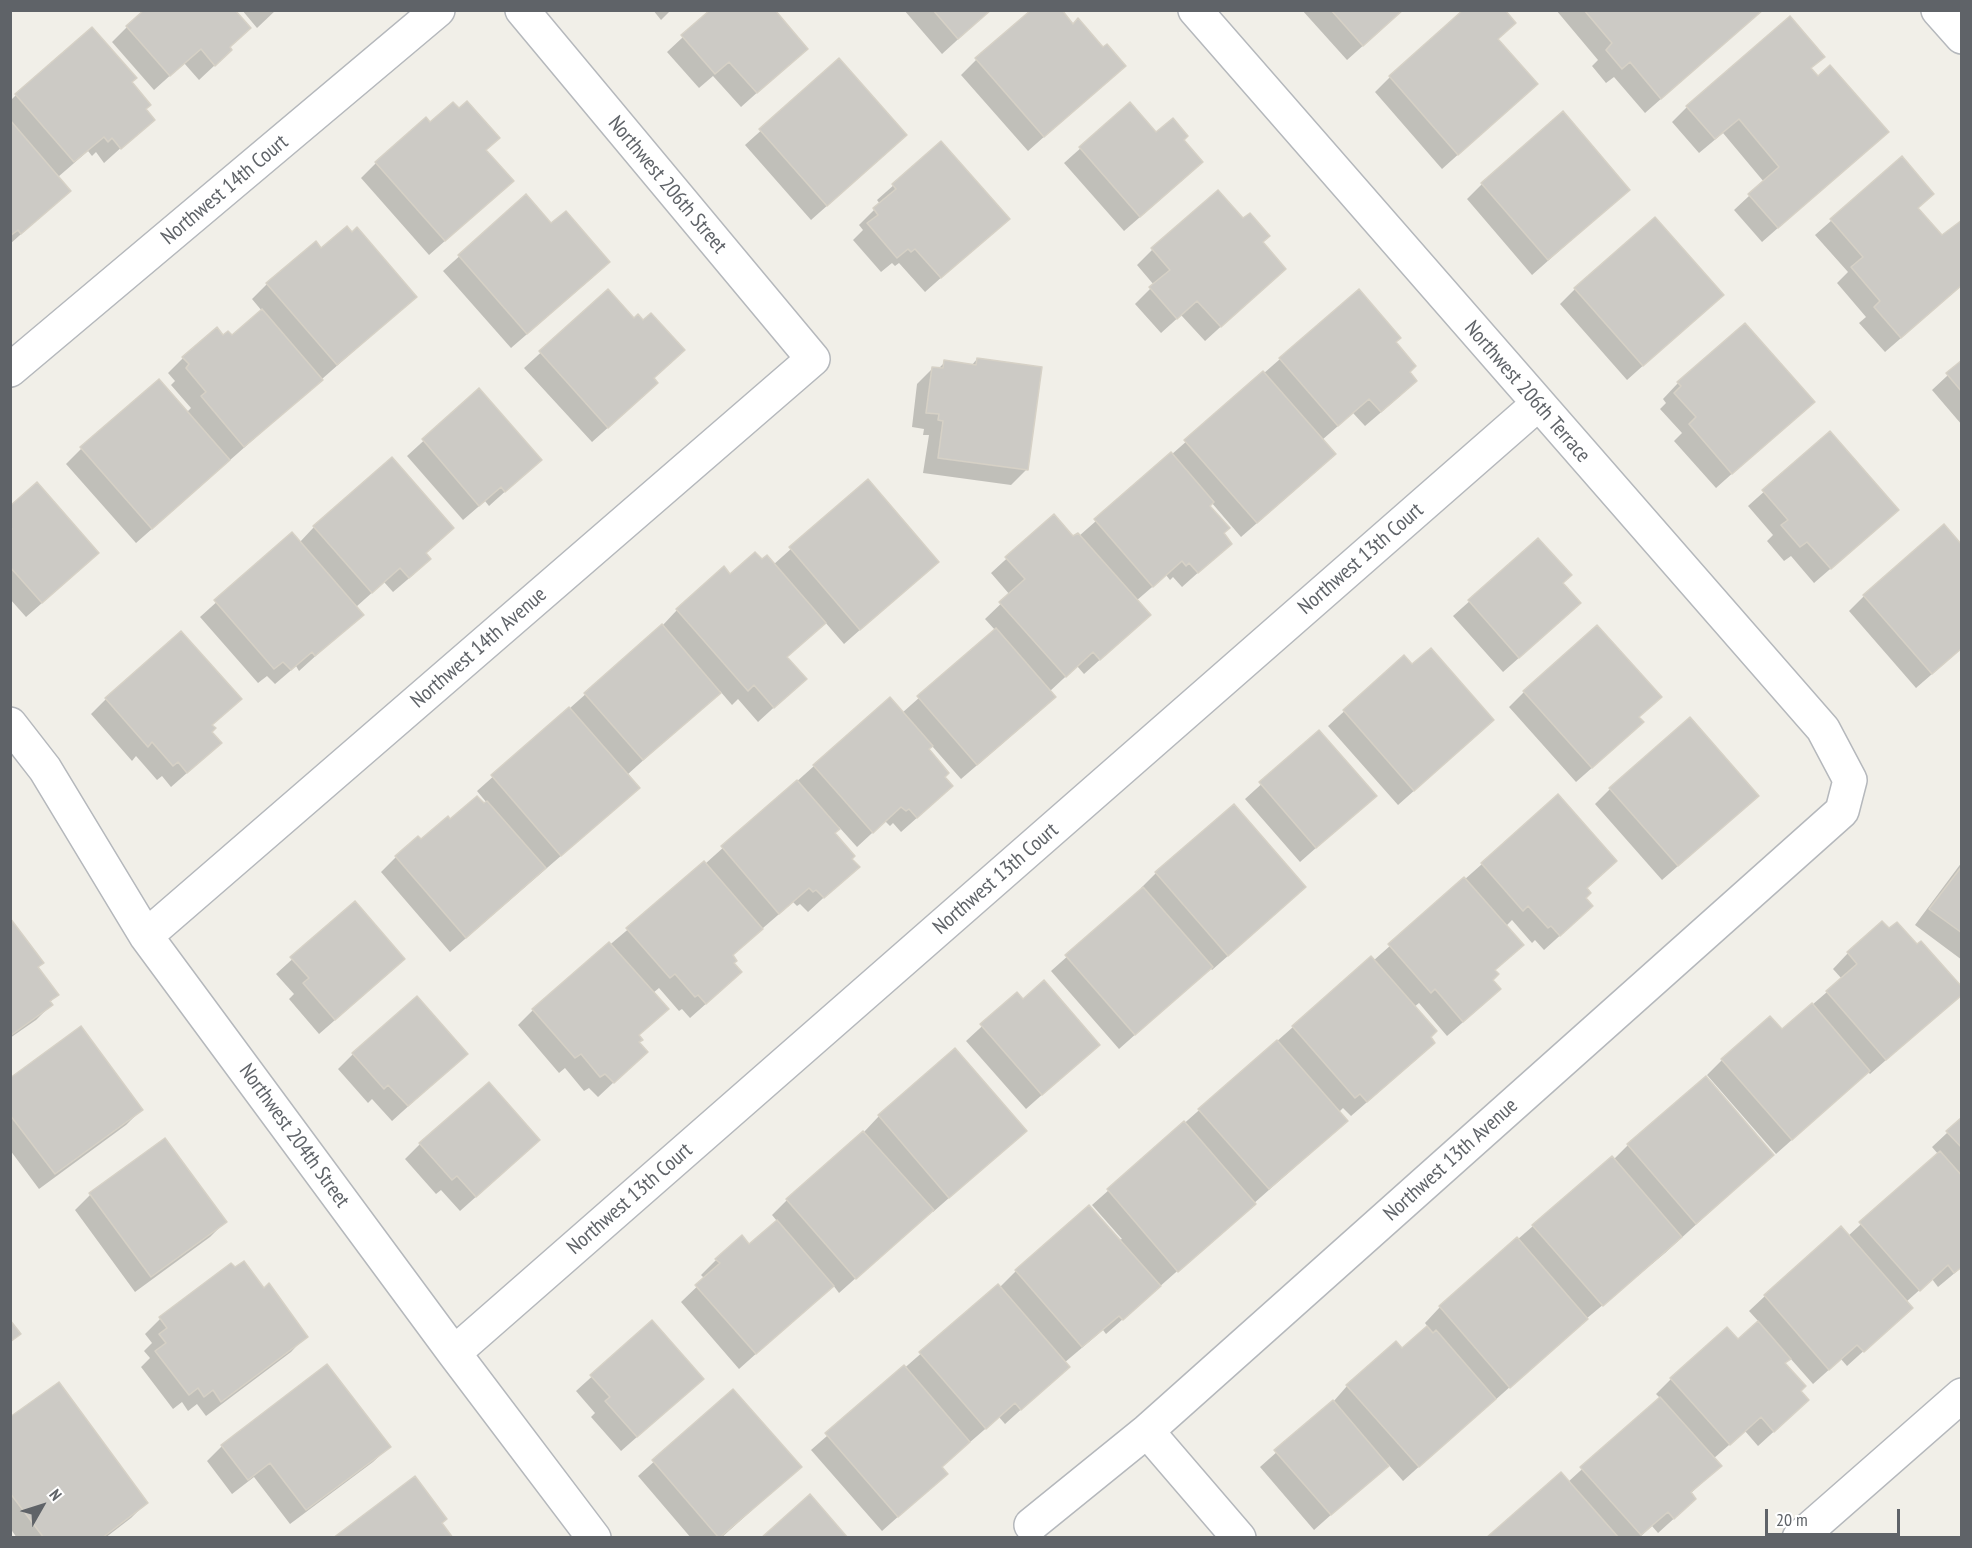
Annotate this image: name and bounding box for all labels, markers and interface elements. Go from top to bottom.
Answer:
street label: Northwest 206th Street [602,111,732,259]
street label: Northwest 14th Court [157,130,293,250]
street label: Northwest 206th Terrace [1459,316,1595,468]
street label: Northwest 13th Court [1293,498,1429,620]
street label: Northwest 14th Avenue [406,582,552,714]
street label: Northwest 13th Court [928,818,1064,940]
street label: Northwest 204th Street [234,1059,354,1213]
street label: Northwest 13th Avenue [1379,1093,1523,1227]
street label: Northwest 13th Court [562,1138,698,1260]
north arrow [12,1476,72,1536]
text: N [45,1485,66,1504]
scale bar [1768,1497,1903,1535]
text: 20 m [1776,1508,1808,1531]

